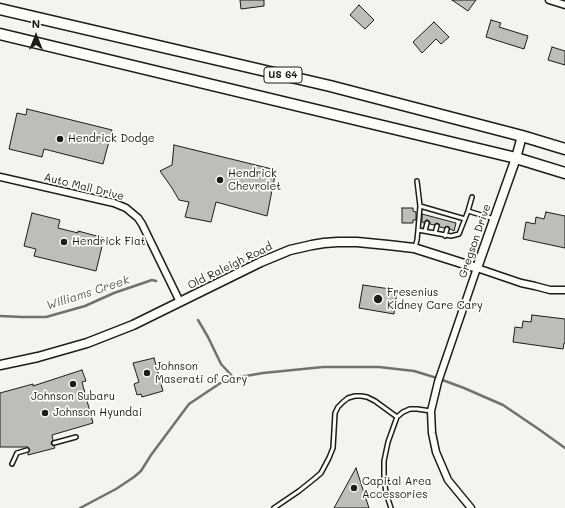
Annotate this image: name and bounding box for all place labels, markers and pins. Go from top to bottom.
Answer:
place label: Hendrick Dodge [68,132,155,146]
marker: Hendrick Dodge [55,134,65,144]
place label: Hendrick Chevrolet [228,167,281,193]
marker: Hendrick Chevrolet [215,175,225,185]
place label: Hendrick Fiat [72,235,146,249]
marker: Hendrick Fiat [59,237,69,247]
place label: Fresenius Kidney Care Cary [387,286,483,312]
marker: Fresenius Kidney Care Cary [372,293,384,305]
place label: Johnson Maserati of Cary [155,360,247,386]
marker: Johnson Maserati of Cary [142,368,152,378]
marker: Johnson Subaru [68,379,78,389]
place label: Johnson Subaru [31,390,115,404]
place label: Johnson Hyundai [53,406,142,420]
marker: Johnson Hyundai [40,408,50,418]
place label: Capital Area Accessories [362,475,432,501]
marker: Capital Area Accessories [349,483,359,493]

